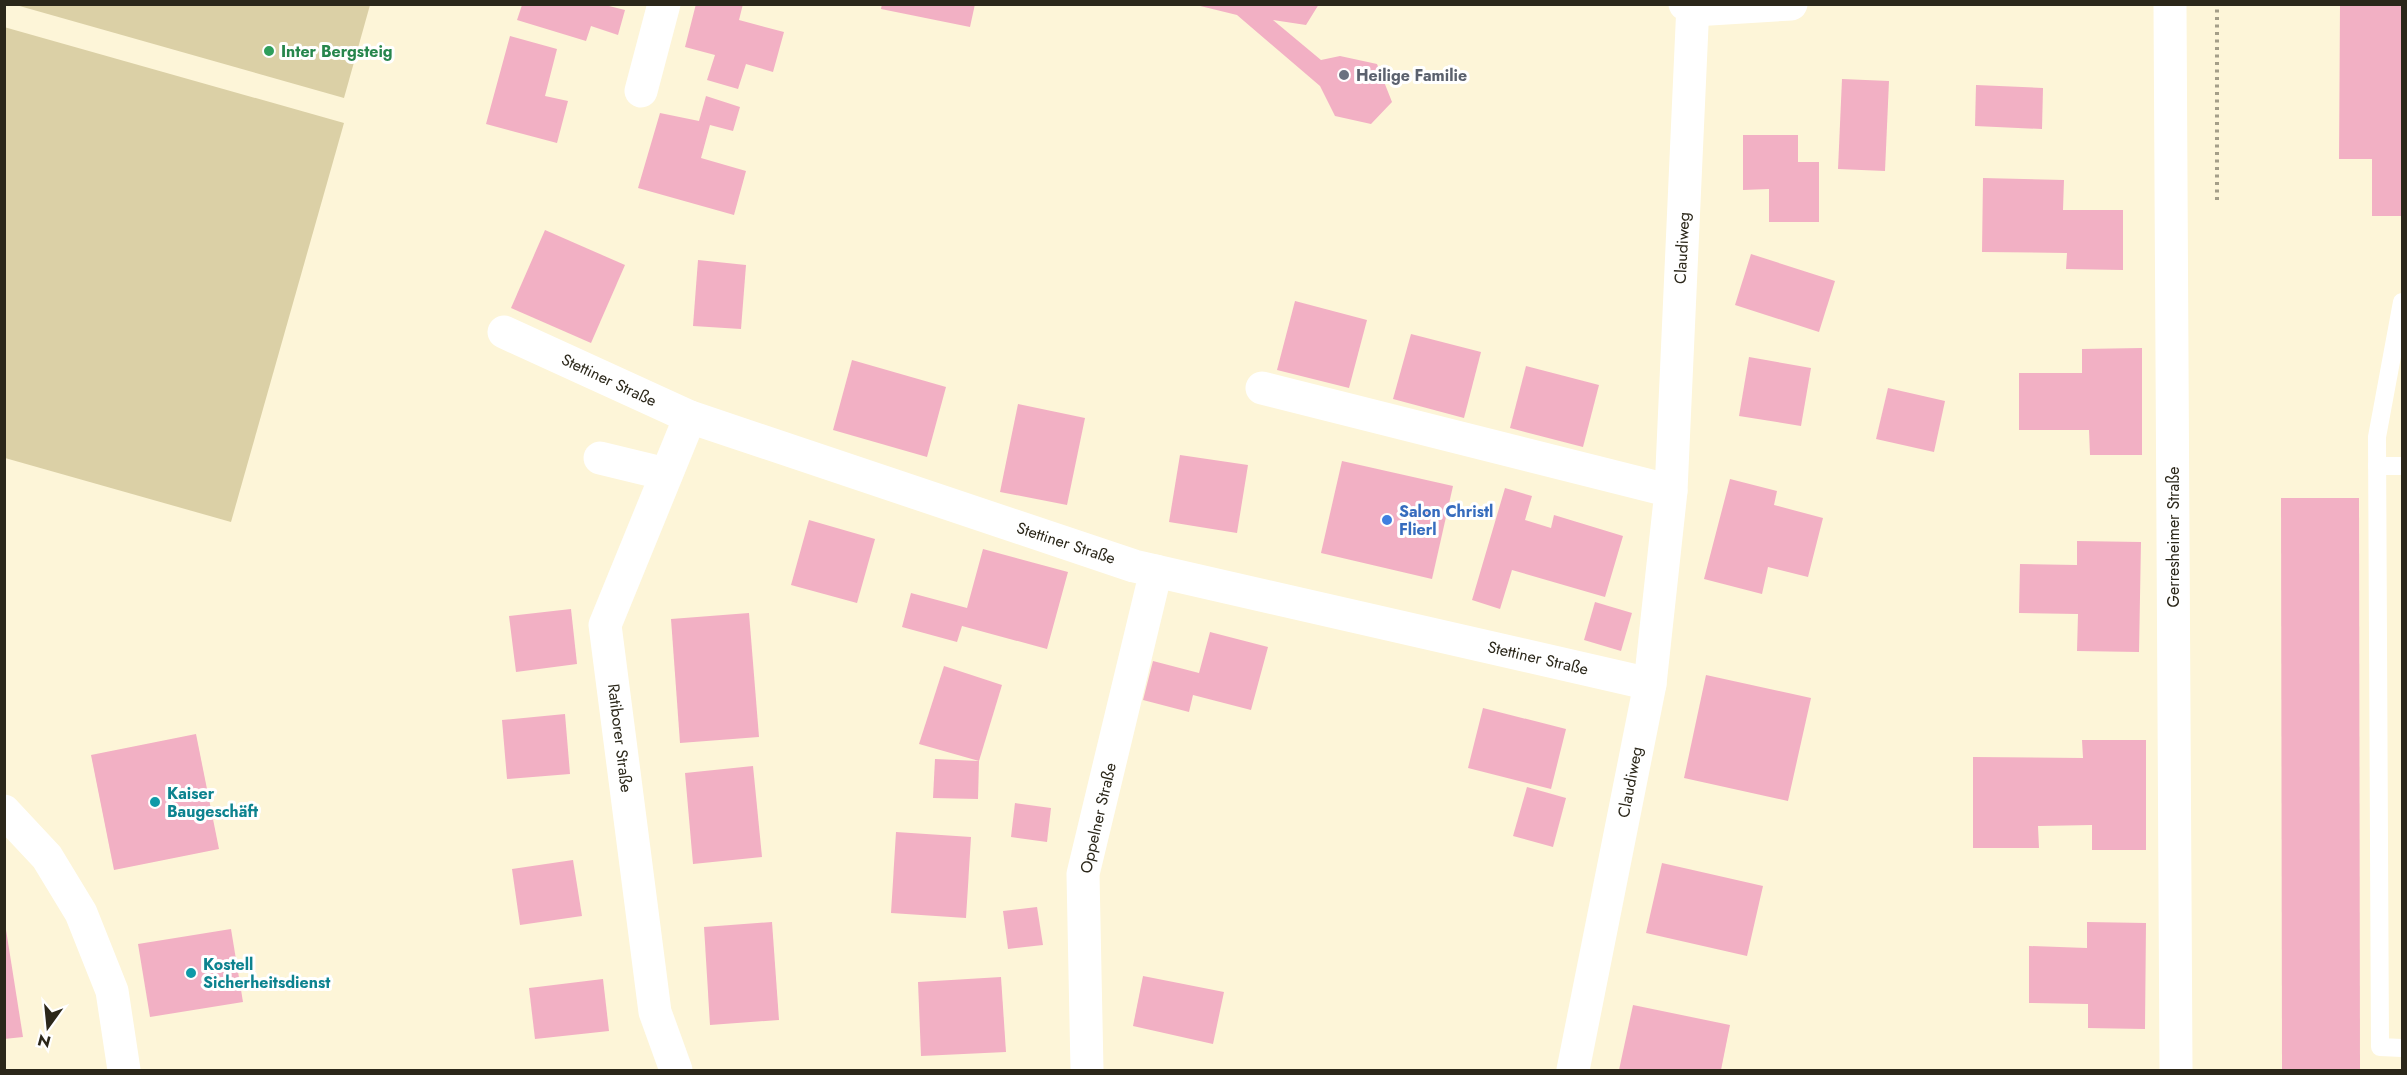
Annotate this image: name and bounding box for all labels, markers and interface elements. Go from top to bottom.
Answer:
place label: Inter Bergsteig [281,40,393,63]
marker: Inter Bergsteig [262,44,276,58]
place label: Heilige Familie [1356,64,1467,87]
marker: Heilige Familie [1337,68,1351,82]
street label: Claudiweg [1669,211,1695,285]
street label: Stettiner Straße [558,348,660,412]
street label: Gerresheimer Straße [2162,467,2185,607]
place label: Salon Christl Flierl [1399,500,1493,541]
marker: Salon Christl Flierl [1380,513,1394,527]
street label: Stettiner Straße [1014,516,1118,570]
street label: Stettiner Straße [1485,635,1591,681]
street label: Ratiborer Straße [602,682,638,794]
street label: Claudiweg [1612,744,1648,820]
street label: Oppelner Straße [1074,760,1122,876]
place label: Kaiser Baugeschäft [167,782,259,823]
marker: Kaiser Baugeschäft [148,795,162,809]
place label: Kostell Sicherheitsdienst [203,953,331,994]
marker: Kostell Sicherheitsdienst [184,966,198,980]
north arrow [18,997,78,1057]
text: N [35,1028,53,1054]

